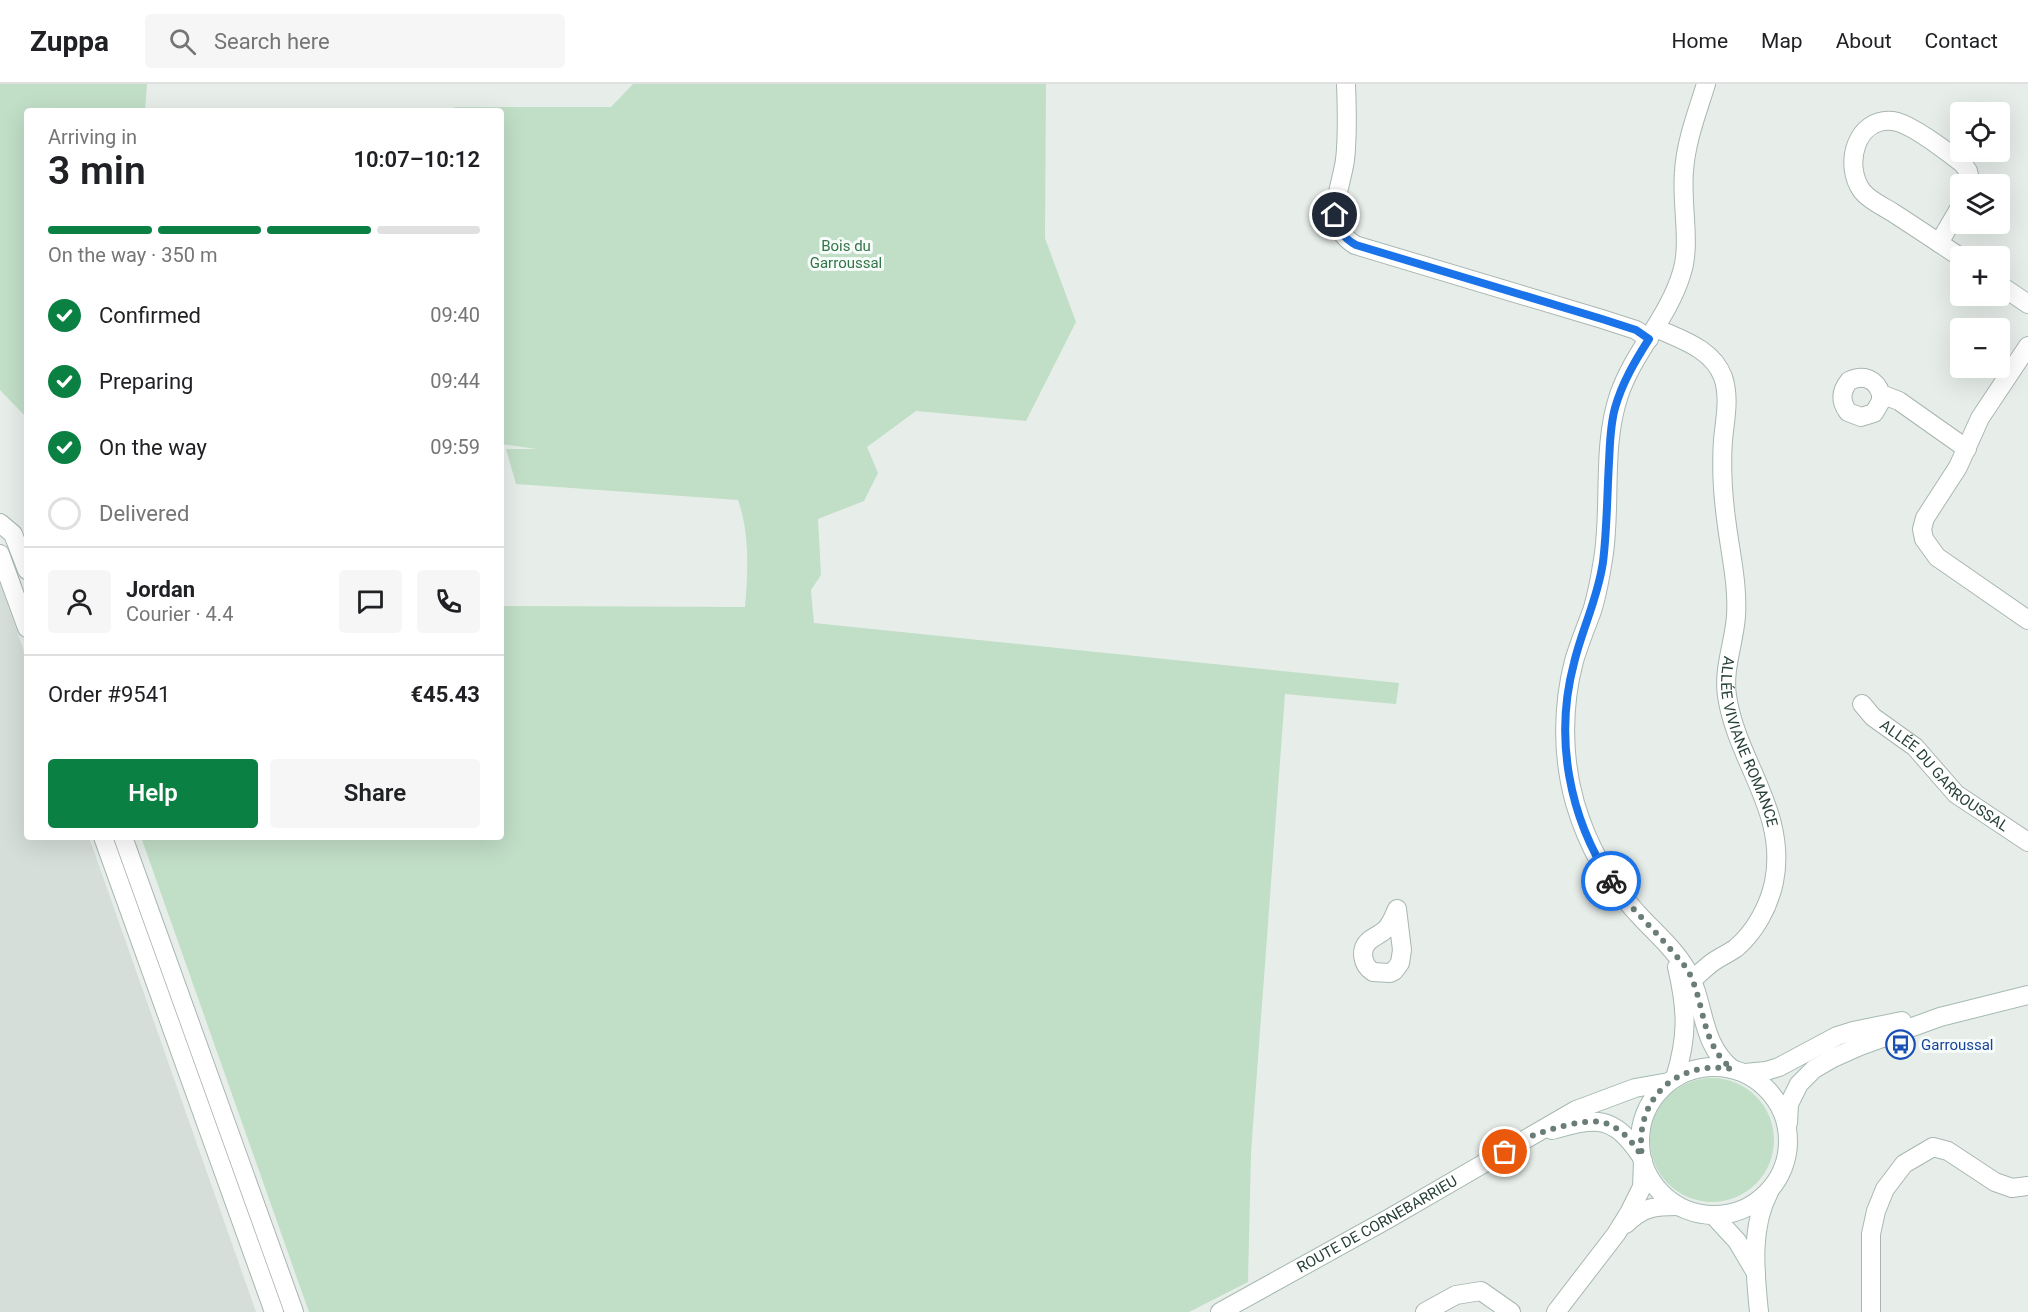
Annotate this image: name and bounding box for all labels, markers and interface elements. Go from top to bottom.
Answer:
search box [145,14,565,68]
text: Zuppa [30,25,109,58]
icon: search [166,25,199,58]
text: Search here [214,29,330,54]
text: Home [1672,29,1728,53]
text: Map [1761,29,1803,53]
text: About [1836,29,1892,53]
text: Contact [1925,29,1998,53]
map controls [1950,102,2010,378]
button: locate [1950,102,2010,162]
text: Arriving in [48,125,137,149]
text: 10:07–10:12 [353,147,480,172]
text: 3 min [48,148,146,194]
button: layers [1950,174,2010,234]
pin [1309,189,1360,240]
icon: home [1318,198,1351,231]
park label: Bois du Garroussal [810,237,882,272]
text: On the way · 350 m [48,243,217,267]
button: + [1950,246,2010,306]
icon: check [48,299,81,332]
text: Confirmed [99,303,201,328]
text: 09:40 [430,303,480,327]
button: − [1950,318,2010,378]
icon: check [48,365,81,398]
text: Preparing [99,369,193,394]
text: 09:44 [430,369,480,393]
icon: check [48,431,81,464]
text: On the way [99,435,207,460]
text: 09:59 [430,435,480,459]
text: Delivered [99,501,189,526]
button: person [48,570,111,633]
button: chat [339,570,402,633]
button: phone [417,570,480,633]
text: Jordan [126,577,195,602]
text: Courier · 4.4 [126,602,233,626]
street label: ALLÉE VIVIANE ROMANCE [1717,655,1782,829]
text: Order #9541 [48,682,170,707]
text: €45.43 [411,682,480,707]
street label: ALLÉE DU GARROUSSAL [1877,716,2012,835]
button: Help [48,759,258,828]
button: Share [270,759,480,828]
courier [1581,851,1641,911]
icon: bike [1595,865,1628,898]
bus stop icon: Garroussal [1884,1029,1916,1061]
place label: Garroussal [1921,1036,1994,1054]
pin [1479,1126,1530,1177]
icon: bag [1488,1135,1521,1168]
street label: ROUTE DE CORNEBARRIEU [1294,1172,1461,1277]

